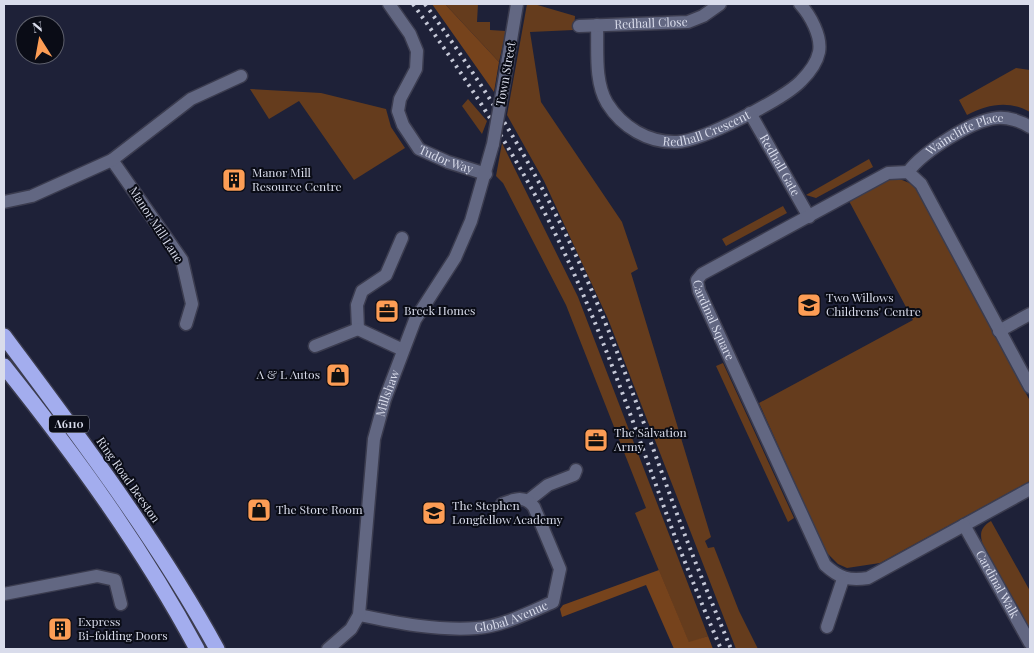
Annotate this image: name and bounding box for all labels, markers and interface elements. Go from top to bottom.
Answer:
street label: Redhall Close [614,13,688,32]
north arrow [15,15,65,65]
text: N [31,16,44,37]
street label: Town Street [491,40,519,107]
street label: Redhall Crescent [662,106,753,149]
street label: Waincliffe Place [922,109,1003,159]
street label: Redhall Gate [757,131,804,198]
street label: Tudor Way [417,141,475,176]
place label: Manor Mill Resource Centre [252,164,342,194]
building icon: Manor Mill Resource Centre [221,167,247,193]
street label: Manor Mill Lane [126,183,188,266]
street label: Cardinal Square [690,278,739,363]
place label: Two Willows Childrens' Centre [826,289,921,319]
school or university icon: Two Willows Childrens' Centre [796,292,822,318]
office icon: Breck Homes [374,298,400,324]
place label: Breck Homes [404,302,475,318]
shop icon: A & L Autos [325,362,351,388]
place label: A & L Autos [255,366,320,382]
street label: Millshaw [372,367,403,418]
road number: A6110 [49,416,89,432]
place label: The Salvation Army [613,424,687,454]
office icon: The Salvation Army [583,427,609,453]
street label: Ring Road Beeston [93,434,164,525]
shop icon: The Store Room [246,497,272,523]
place label: The Stephen Longfellow Academy [452,497,563,527]
school or university icon: The Stephen Longfellow Academy [421,500,447,526]
place label: The Store Room [276,501,363,517]
street label: Cardinal Walk [973,547,1024,621]
street label: Global Avenue [474,596,550,635]
place label: Express Bi-folding Doors [78,613,168,643]
building icon: Express Bi-folding Doors [47,616,73,642]

